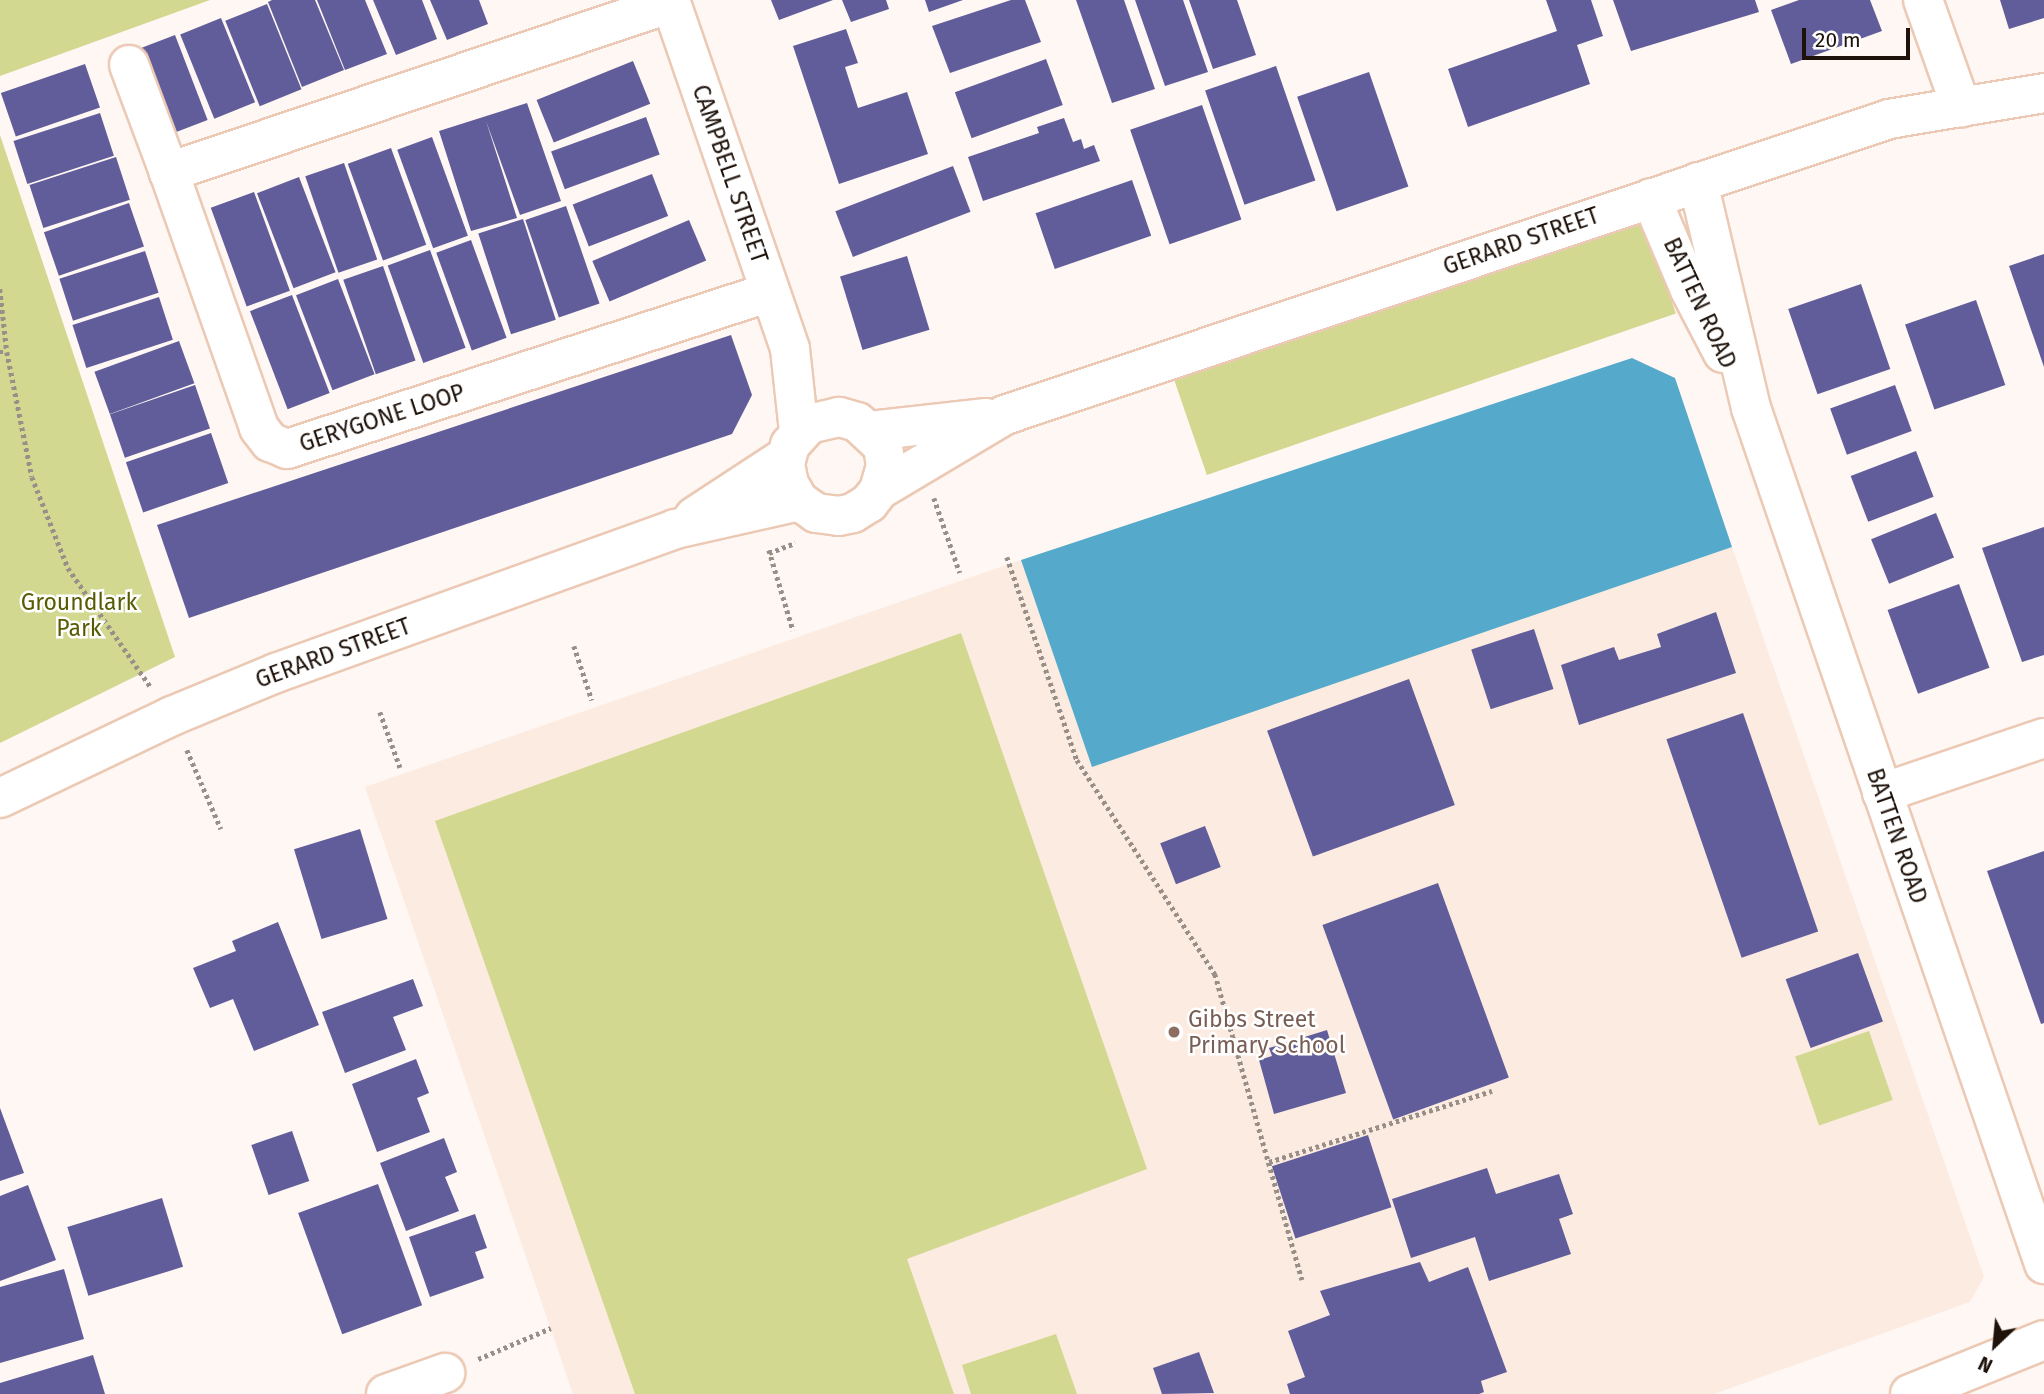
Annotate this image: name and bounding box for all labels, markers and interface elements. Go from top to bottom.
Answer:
scale bar [1806,14,1914,58]
text: 20 m [1815,27,1861,53]
street label: CAMPBELL STREET [687,81,773,267]
street label: GERARD STREET [1439,201,1603,281]
street label: BATTEN ROAD [1658,233,1742,373]
street label: GERYGONE LOOP [296,378,468,458]
park label: Groundlark Park [21,588,137,642]
street label: GERARD STREET [252,612,414,694]
street label: BATTEN ROAD [1861,765,1933,907]
place label: Gibbs Street Primary School [1188,1005,1345,1059]
marker: Gibbs Street Primary School [1166,1024,1182,1040]
north arrow [1960,1310,2030,1380]
text: N [1975,1351,1996,1377]

